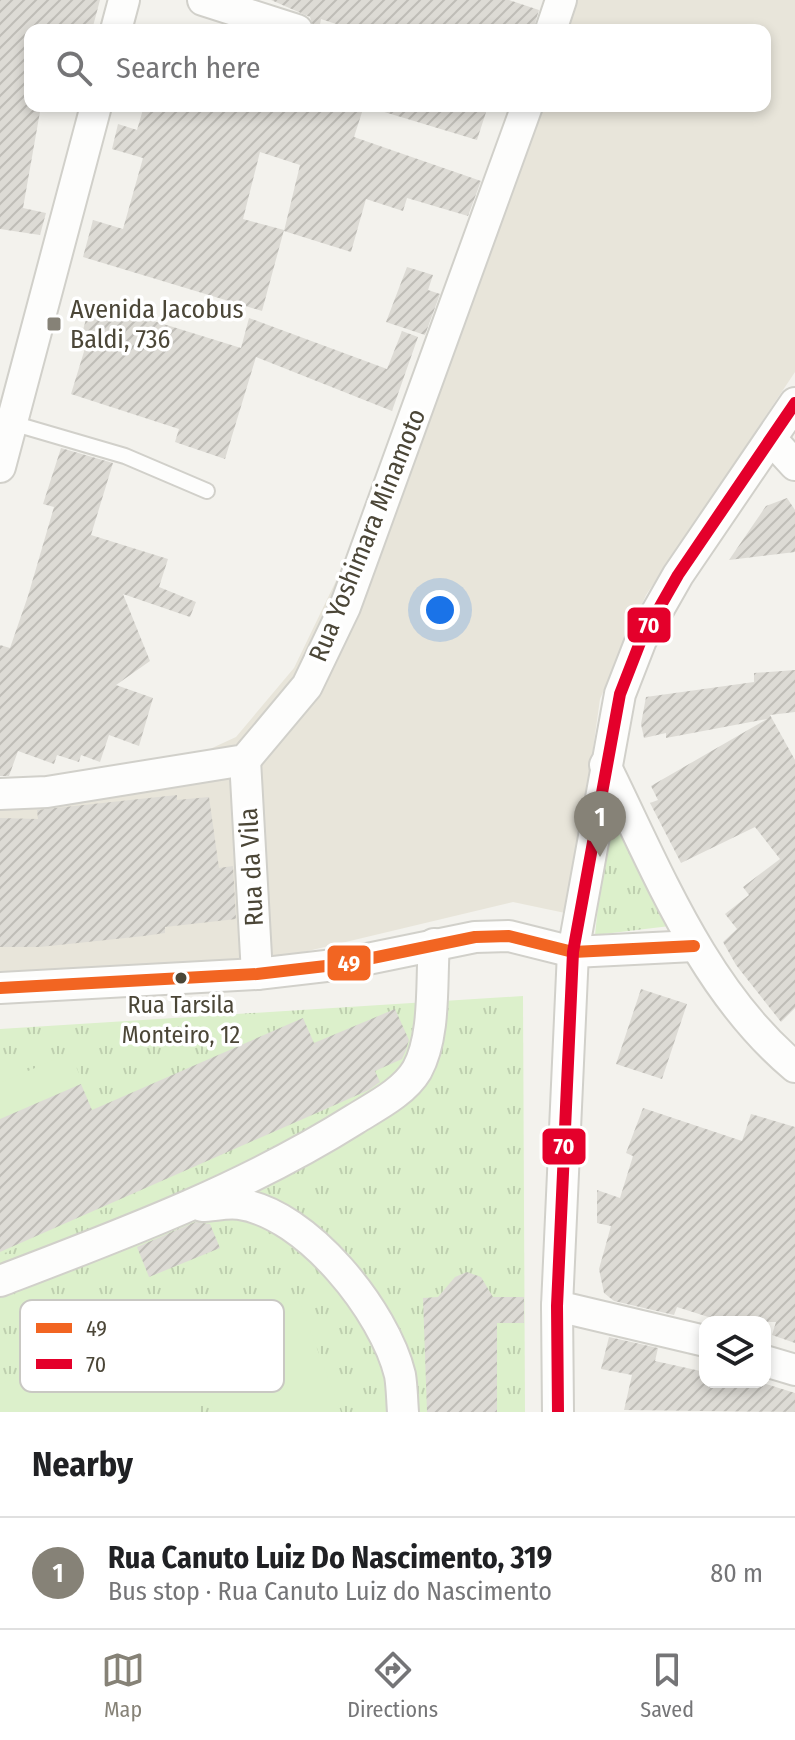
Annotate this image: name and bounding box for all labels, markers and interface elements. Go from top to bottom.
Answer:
search box [24,24,771,112]
icon: search [52,46,96,90]
text: Search here [116,50,261,86]
place label: Avenida Jacobus Baldi, 736 [70,294,244,355]
marker: Avenida Jacobus Baldi, 736 [45,315,63,333]
street label: Rua Yoshimara Minamoto [303,404,432,666]
your location [420,590,460,630]
line badge: 70 [626,606,672,644]
text: 70 [638,612,660,639]
pin: 1 [574,791,626,857]
street label: Rua da Vila [233,807,270,927]
line badge: 49 [326,944,372,982]
text: 49 [338,950,360,977]
marker: Rua Tarsila Monteiro, 12 [173,970,189,986]
place label: Rua Tarsila Monteiro, 12 [122,991,240,1049]
line badge: 70 [541,1127,587,1166]
text: 70 [553,1133,575,1160]
legend [20,1300,284,1392]
text: 49 [86,1315,107,1342]
map controls [699,1316,771,1388]
button: layers [699,1316,771,1388]
text: 70 [86,1351,106,1378]
text: Nearby [32,1444,133,1485]
text: Rua Canuto Luiz Do Nascimento, 319 [108,1540,552,1576]
text: 1 [53,1558,64,1589]
text: 80 m [710,1558,763,1589]
text: Bus stop · Rua Canuto Luiz do Nascimento [108,1576,552,1607]
tab: Map [101,1648,145,1723]
tab: Directions [347,1648,438,1723]
tab: Saved [640,1648,694,1723]

